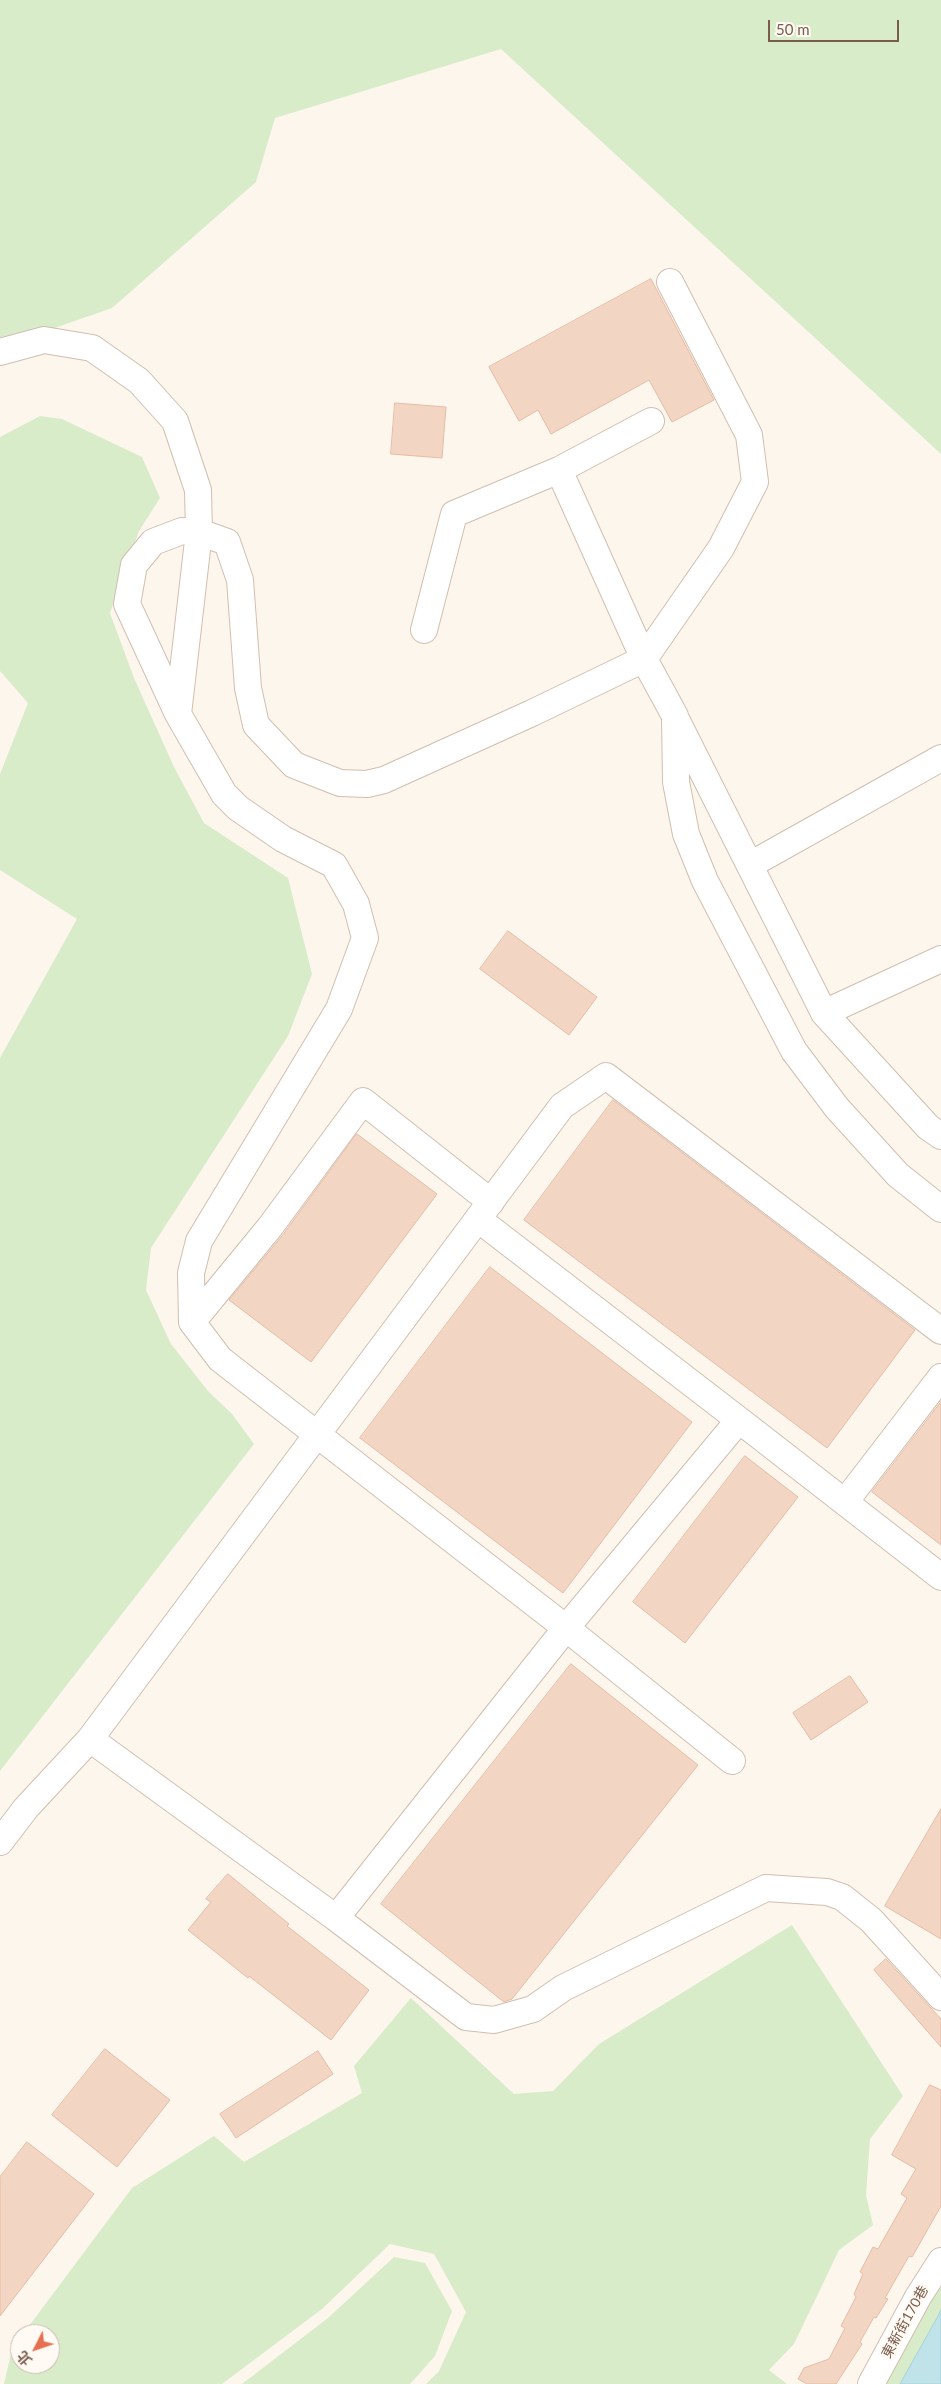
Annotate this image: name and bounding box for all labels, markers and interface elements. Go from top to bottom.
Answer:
scale bar [771,10,902,42]
text: 50 m [776,20,810,38]
street label: 東新街170巷 [878,2283,932,2361]
north arrow [10,2324,60,2374]
text: 北 [13,2348,35,2369]

